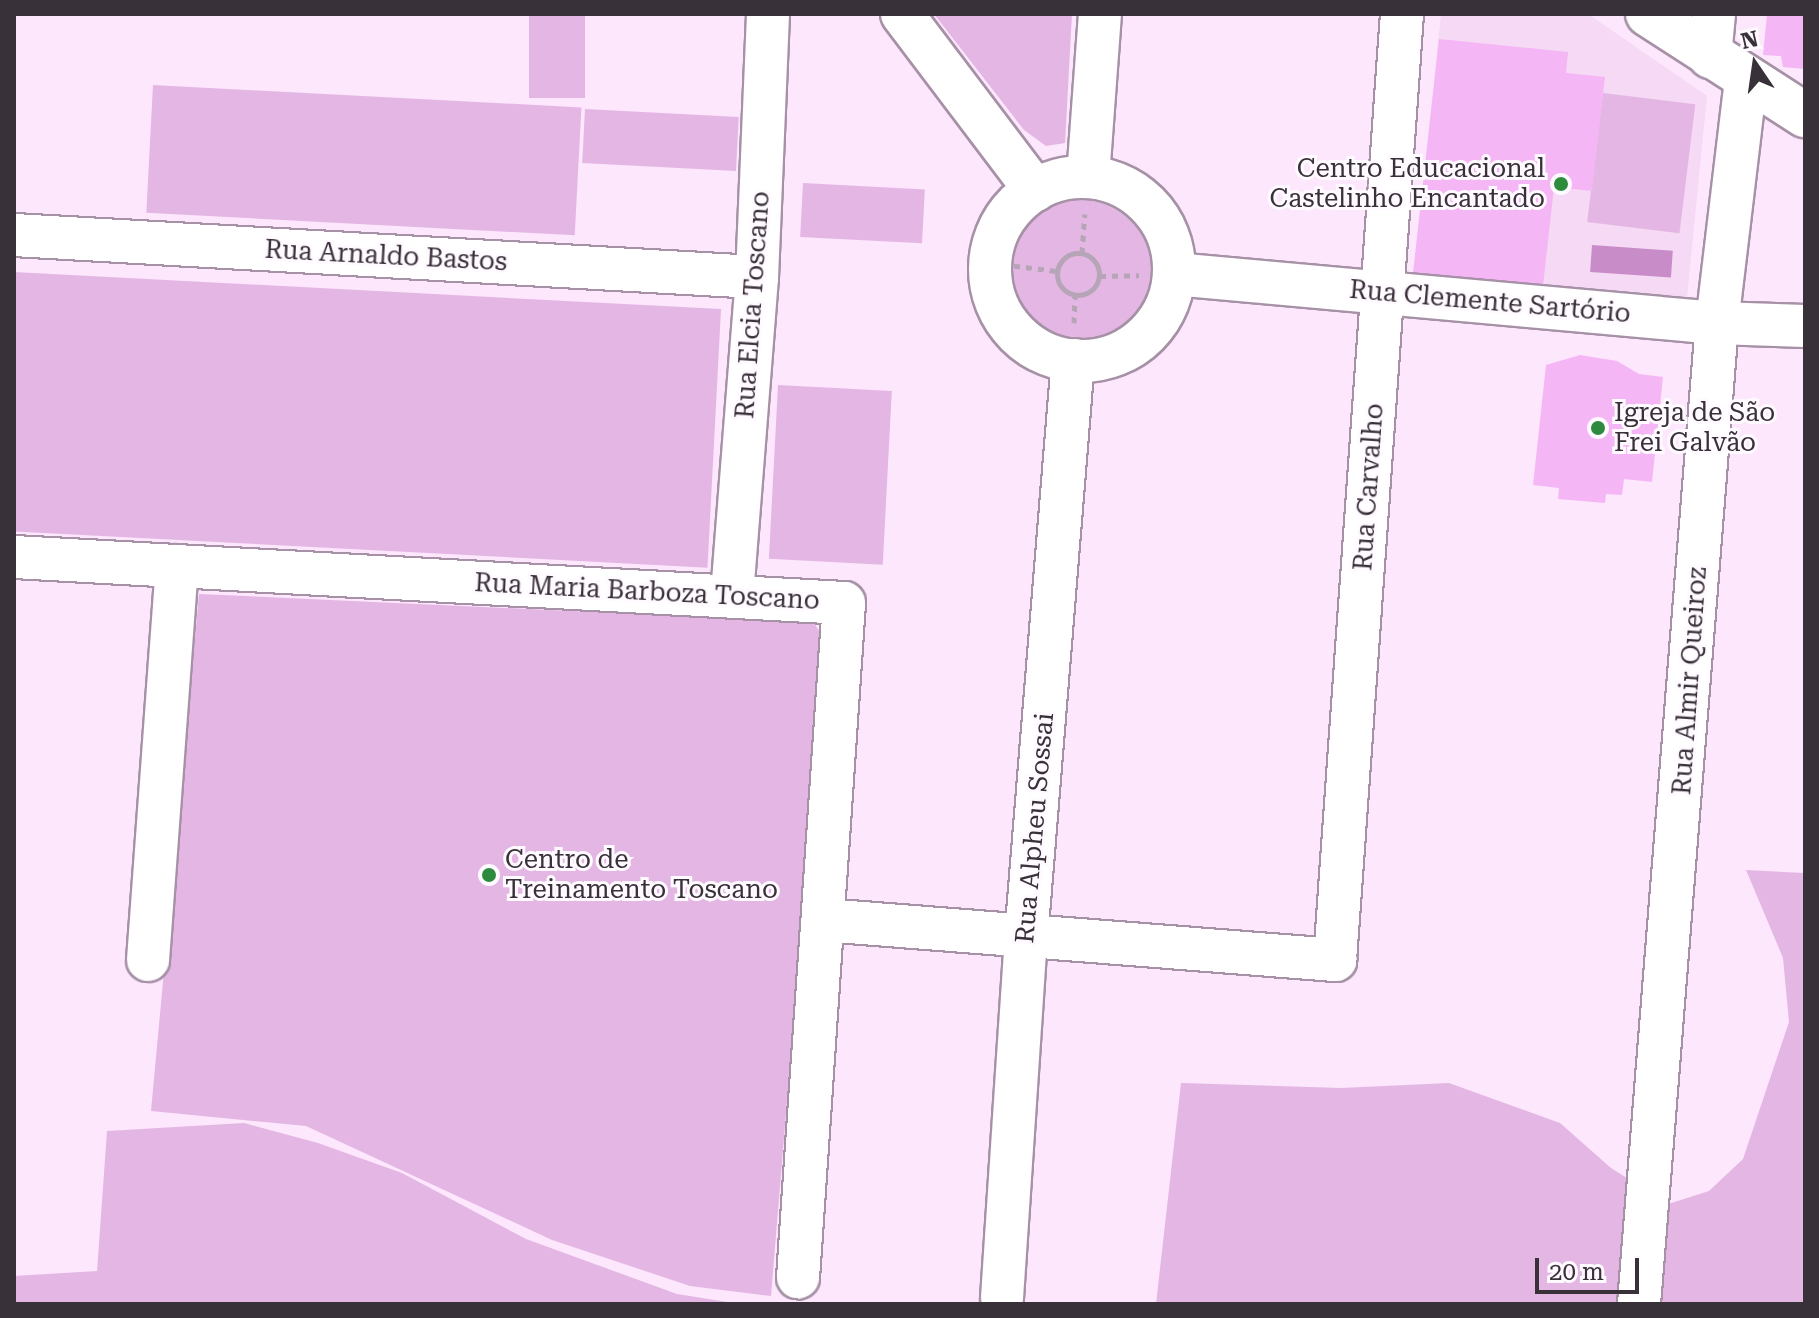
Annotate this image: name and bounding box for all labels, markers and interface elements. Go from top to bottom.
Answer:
north arrow [1715,24,1795,104]
text: N [1738,26,1761,54]
place label: Centro Educacional Castelinho Encantado [1270,153,1545,214]
marker: Centro Educacional Castelinho Encantado [1552,175,1570,193]
street label: Rua Elcia Toscano [729,190,777,420]
street label: Rua Arnaldo Bastos [264,234,508,278]
street label: Rua Clemente Sartório [1348,274,1632,330]
place label: Igreja de São Frei Galvão [1614,397,1775,458]
street label: Rua Carvalho [1348,402,1390,572]
marker: Igreja de São Frei Galvão [1589,419,1607,437]
street label: Rua Almir Queiroz [1666,566,1714,796]
street label: Rua Maria Barboza Toscano [474,567,820,617]
street label: Rua Alpheu Sossai [1009,711,1061,945]
place label: Centro de Treinamento Toscano [505,844,778,906]
marker: Centro de Treinamento Toscano [480,866,498,884]
scale bar [1539,1242,1643,1292]
text: 20 m [1549,1258,1604,1286]

